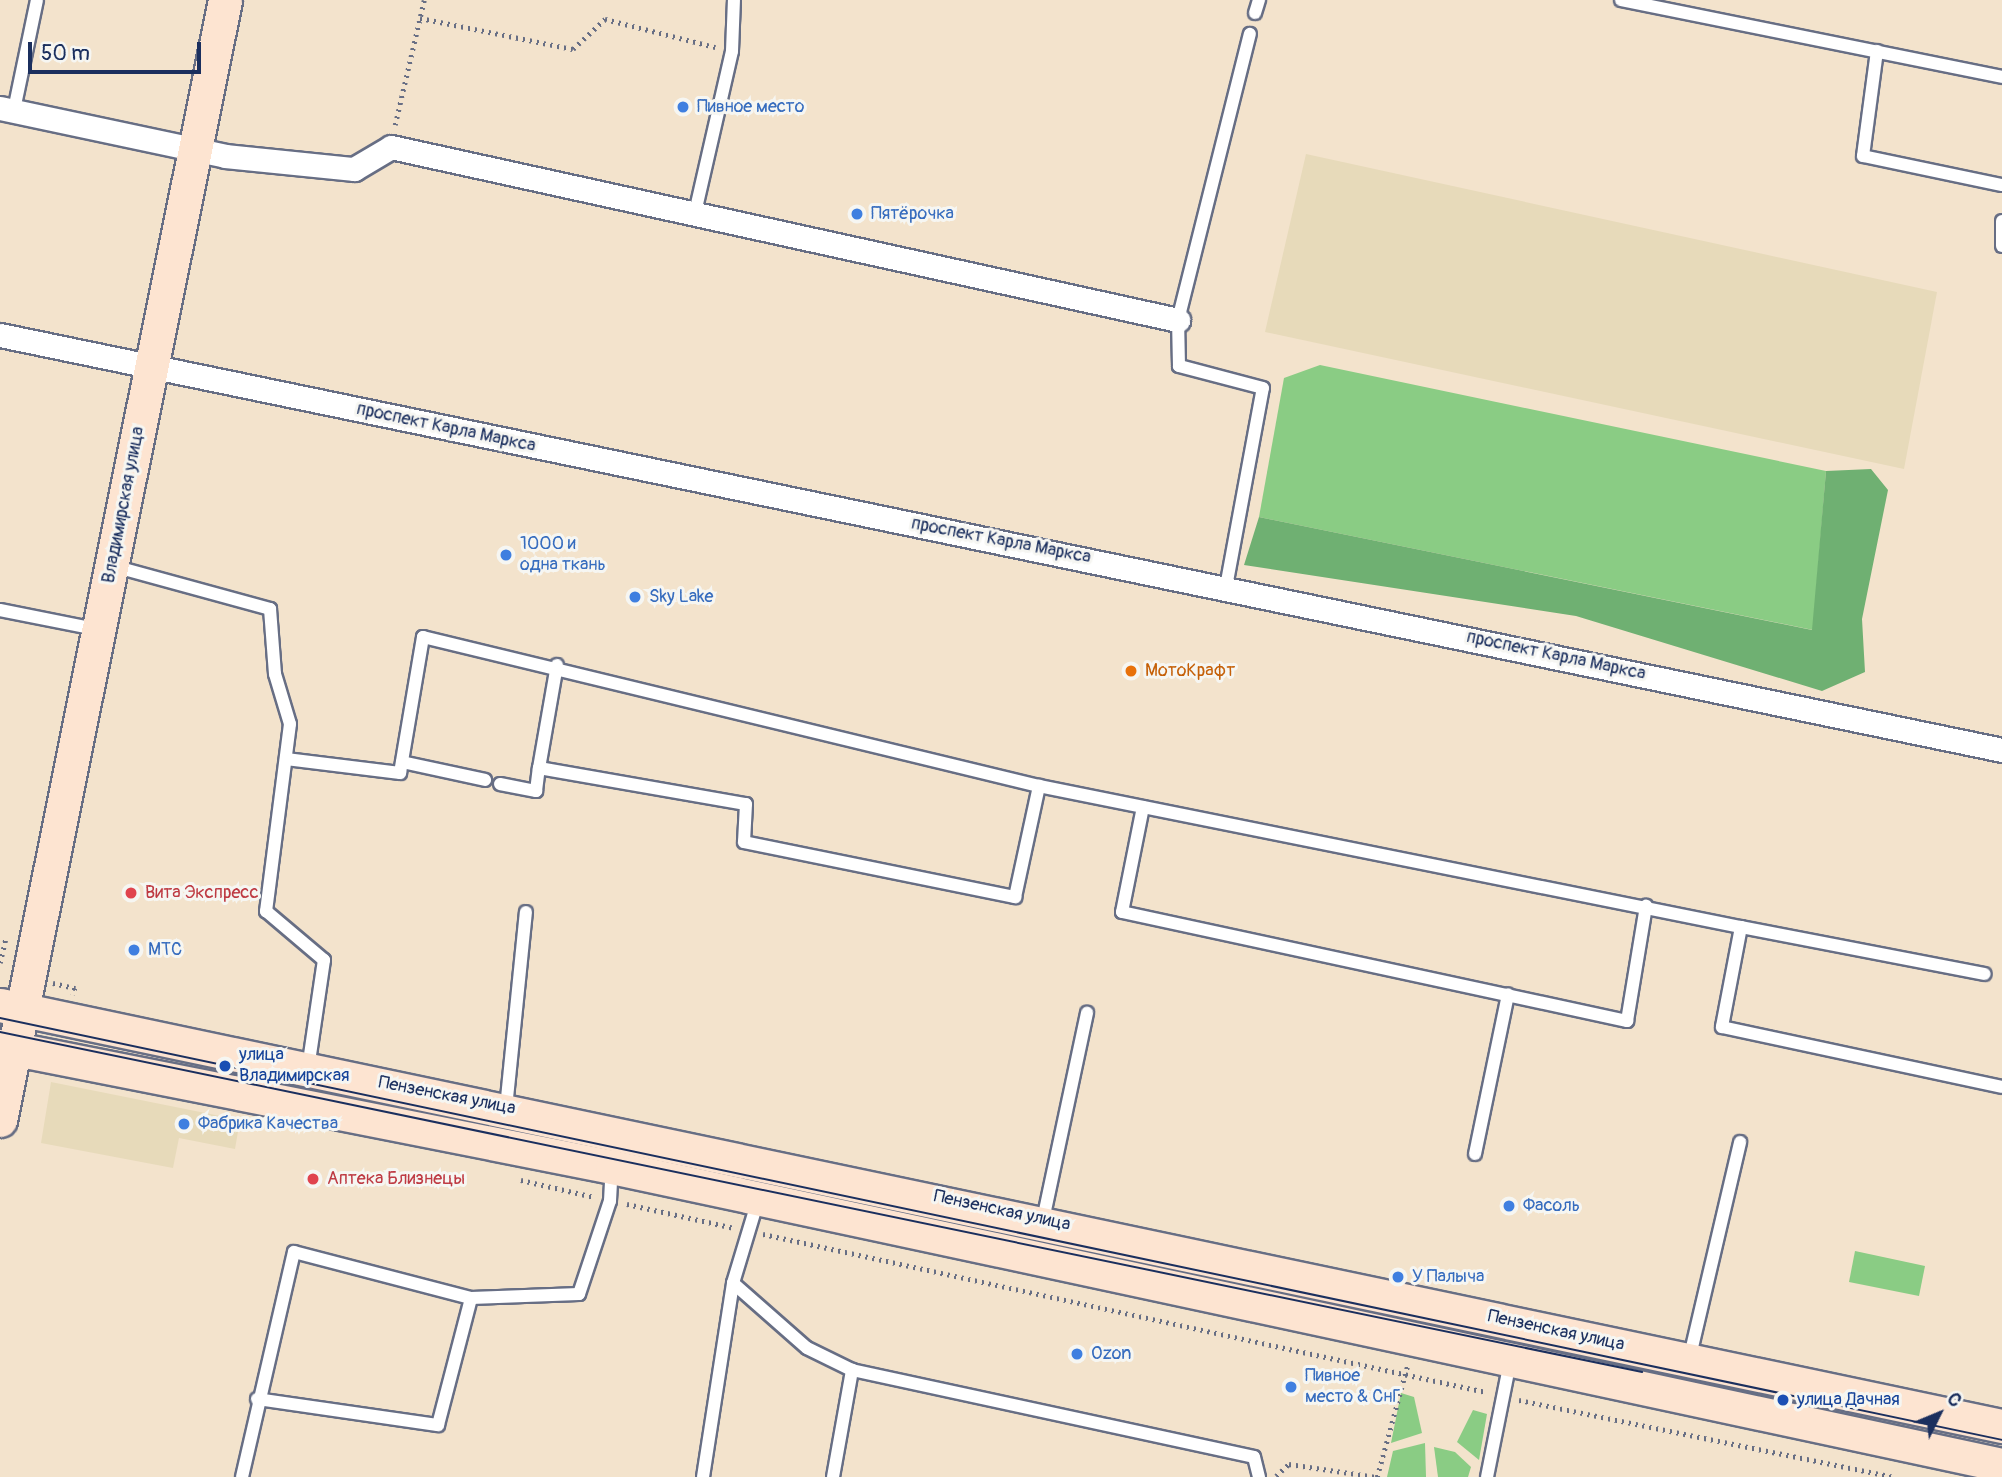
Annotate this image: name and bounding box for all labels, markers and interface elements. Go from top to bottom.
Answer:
scale bar [32,28,205,72]
text: 50 m [41,40,90,67]
place label: Пивное место [697,96,804,118]
marker: Пивное место [675,99,691,115]
place label: Пятёрочка [871,203,954,225]
marker: Пятёрочка [849,206,865,222]
street label: проспект Карла Маркса [355,398,537,458]
street label: Владимирская улица [98,425,150,585]
street label: проспект Карла Маркса [909,513,1093,569]
place label: 1000 и одна ткань [520,534,606,576]
marker: 1000 и одна ткань [498,547,514,563]
place label: Sky Lake [649,586,713,608]
marker: Sky Lake [627,589,643,605]
street label: проспект Карла Маркса [1465,626,1647,686]
place label: МотоКрафт [1145,660,1235,682]
marker: МотоКрафт [1123,663,1139,679]
place label: Вита Экспресс [145,882,259,904]
marker: Вита Экспресс [123,885,139,901]
place label: МТС [148,939,182,961]
marker: МТС [126,942,142,958]
place label: улица Владимирская [239,1045,349,1088]
marker: улица Владимирская [217,1058,233,1074]
street label: Пензенская улица [377,1072,517,1120]
place label: Фабрика Качества [198,1113,338,1135]
marker: Фабрика Качества [176,1116,192,1132]
place label: Аптека Близнецы [327,1168,465,1190]
marker: Аптека Близнецы [305,1171,321,1187]
street label: Пензенская улица [932,1186,1072,1236]
place label: Фасоль [1523,1195,1580,1217]
marker: Фасоль [1501,1198,1517,1214]
place label: У Палыча [1412,1266,1484,1288]
marker: У Палыча [1390,1269,1406,1285]
street label: Пензенская улица [1486,1306,1626,1356]
place label: Ozon [1091,1343,1131,1365]
marker: Ozon [1069,1346,1085,1362]
place label: Пивное место & СнГ [1305,1366,1401,1408]
marker: Пивное место & СнГ [1283,1379,1299,1395]
north arrow [1904,1379,1974,1449]
text: С [1942,1387,1967,1412]
place label: улица Дачная [1797,1389,1900,1411]
marker: улица Дачная [1775,1392,1791,1408]

